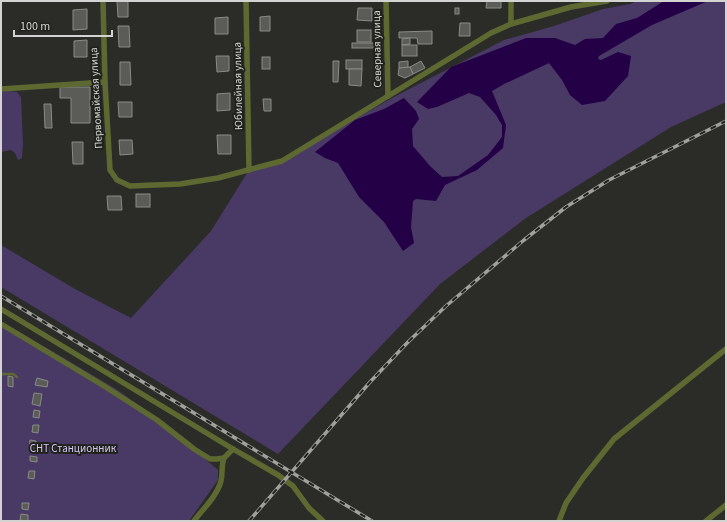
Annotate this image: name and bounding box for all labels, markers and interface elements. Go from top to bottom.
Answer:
street label: Северная улица [369,10,385,88]
scale bar [14,12,112,38]
text: 100 m [20,18,50,35]
street label: Юбилейная улица [230,42,246,130]
street label: Первомайская улица [86,47,106,149]
park label: СНТ Станционник [30,441,117,456]

